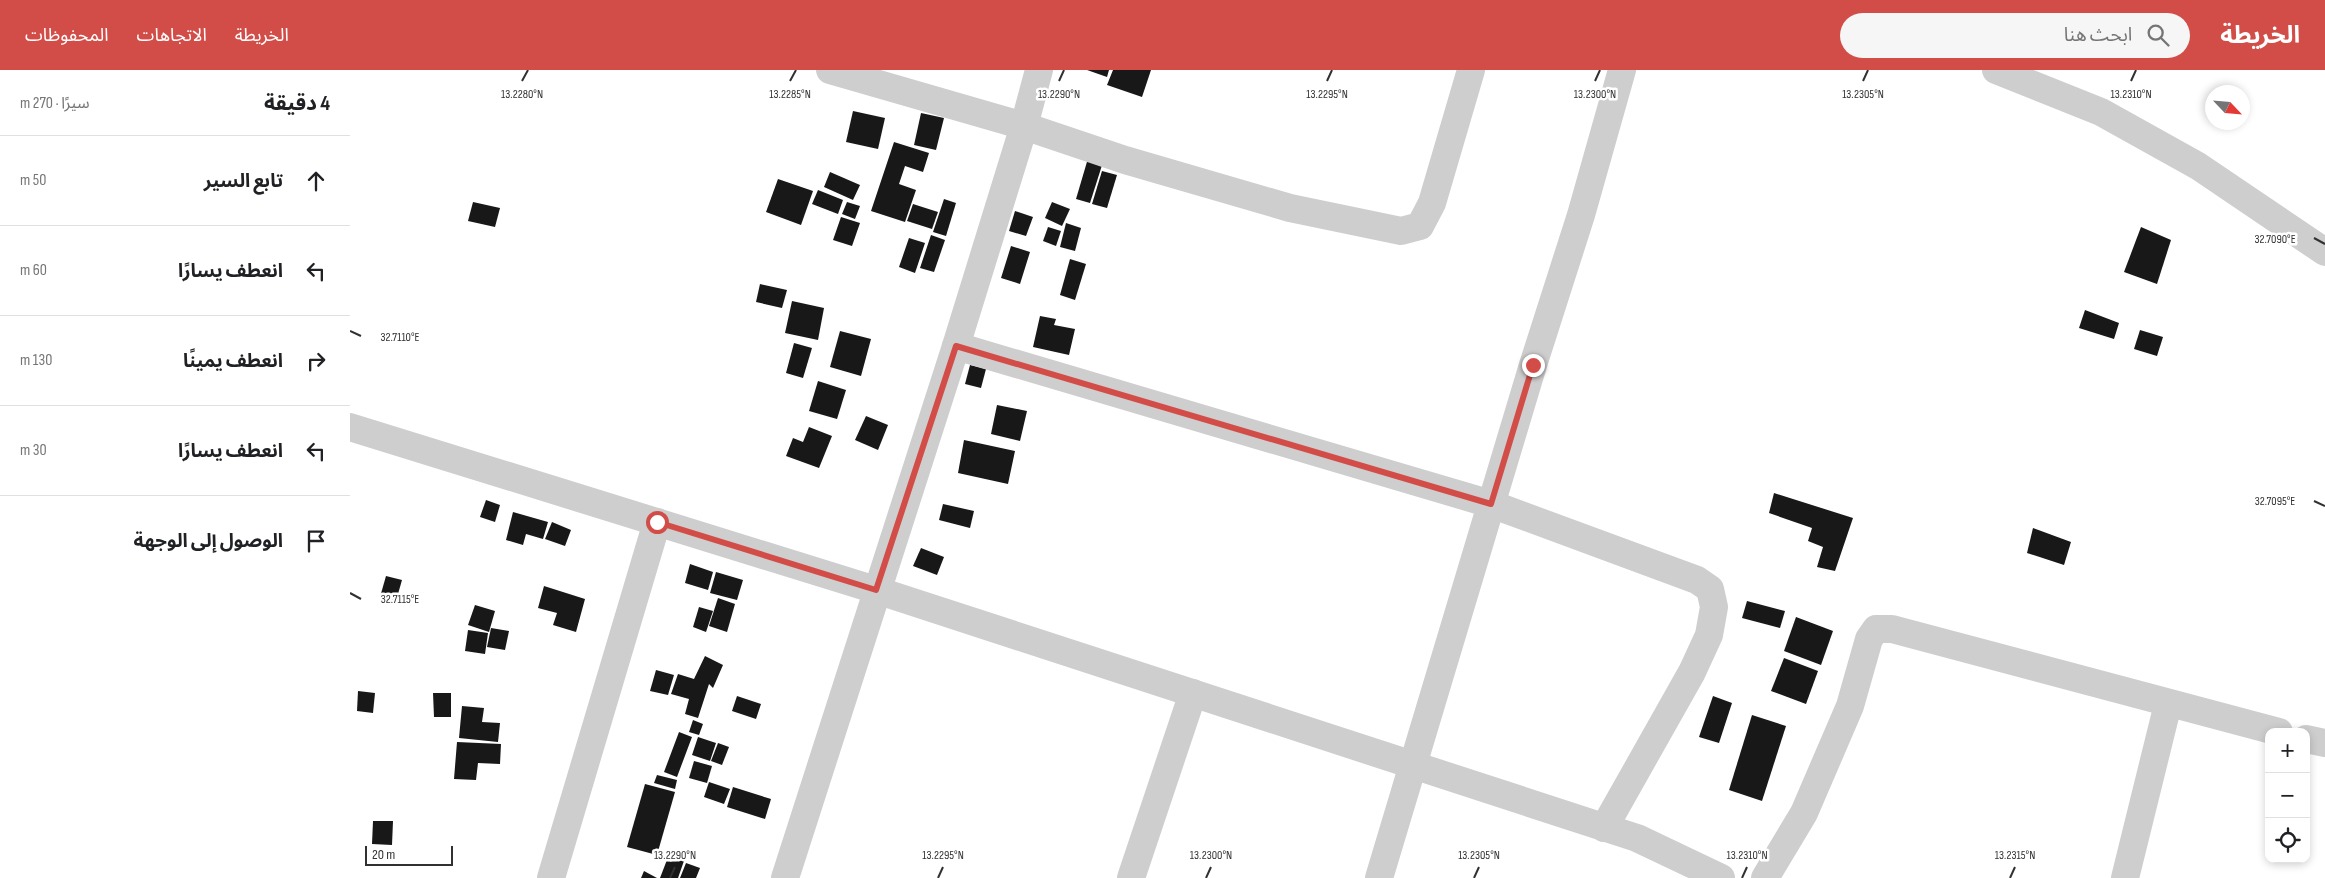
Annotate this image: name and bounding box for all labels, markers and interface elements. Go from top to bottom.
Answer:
search box [1840,13,2190,58]
icon: search [2144,21,2172,49]
text: الخريطة [2220,21,2300,50]
text: ابحث هنا [2064,24,2132,47]
text: المحفوظات [25,25,109,46]
text: الاتجاهات [137,25,207,46]
text: الخريطة [235,25,289,46]
north arrow [2205,85,2250,130]
text: 13.2280°N [501,87,543,102]
text: 13.2285°N [769,87,811,102]
text: 13.2290°N [1038,87,1080,102]
text: 13.2295°N [1306,87,1348,102]
text: 13.2300°N [1574,87,1616,102]
text: 13.2305°N [1842,87,1884,102]
text: 13.2310°N [2110,87,2152,102]
text: 4 دقيقة [264,91,330,116]
text: سيرًا · 270 m [20,94,89,113]
icon: ahead [302,167,330,195]
text: تابع السير [204,170,283,193]
text: 50 m [20,171,46,190]
text: 32.7090°E [2254,232,2296,247]
icon: left [302,257,330,285]
text: انعطف يسارًا [178,260,283,283]
text: 60 m [20,261,47,280]
text: 32.7110°E [380,330,420,345]
icon: right [302,347,330,375]
text: انعطف يمينًا [183,350,283,373]
text: 130 m [20,351,52,370]
route end [1522,354,1545,377]
icon: left [302,437,330,465]
text: انعطف يسارًا [178,440,283,463]
text: 30 m [20,441,47,460]
text: 32.7095°E [2255,494,2295,509]
route start [646,511,669,534]
icon: arrive [302,527,330,555]
text: الوصول إلى الوجهة [134,530,283,553]
text: 32.7115°E [381,592,419,607]
map controls [2265,728,2310,863]
button: + [2265,728,2310,773]
button: − [2265,773,2310,818]
button: locate [2265,818,2310,863]
scale bar [365,843,452,866]
text: 20 m [372,846,395,863]
text: 13.2290°N [654,848,696,863]
text: 13.2295°N [922,848,964,863]
text: 13.2300°N [1190,848,1232,863]
text: 13.2305°N [1458,848,1500,863]
text: 13.2310°N [1726,848,1768,863]
text: 13.2315°N [1995,848,2035,863]

